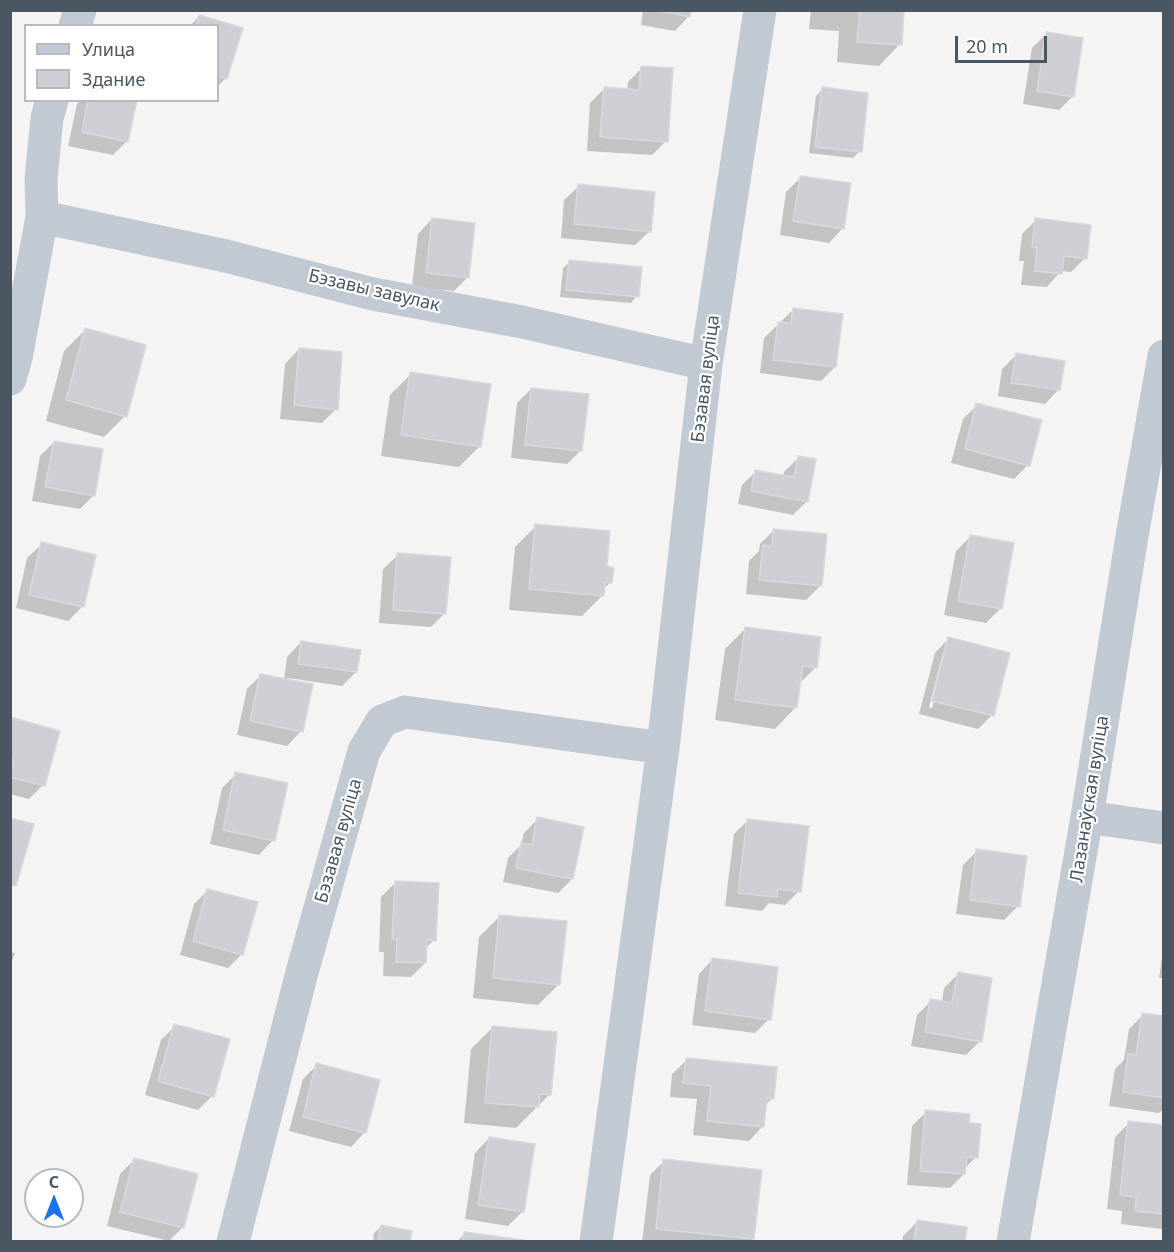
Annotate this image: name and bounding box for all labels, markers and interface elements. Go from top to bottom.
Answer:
legend [24,24,219,102]
scale bar [958,24,1050,62]
text: 20 m [966,34,1008,58]
text: Улица [82,37,135,61]
text: Здание [82,67,145,91]
street label: Бэзавы завулак [306,265,442,317]
street label: Бэзавая вуліца [687,314,725,444]
street label: Лазанаўская вуліца [1066,714,1114,884]
street label: Бэзавая вуліца [311,776,367,906]
north arrow [24,1168,84,1228]
text: С [49,1171,59,1193]

